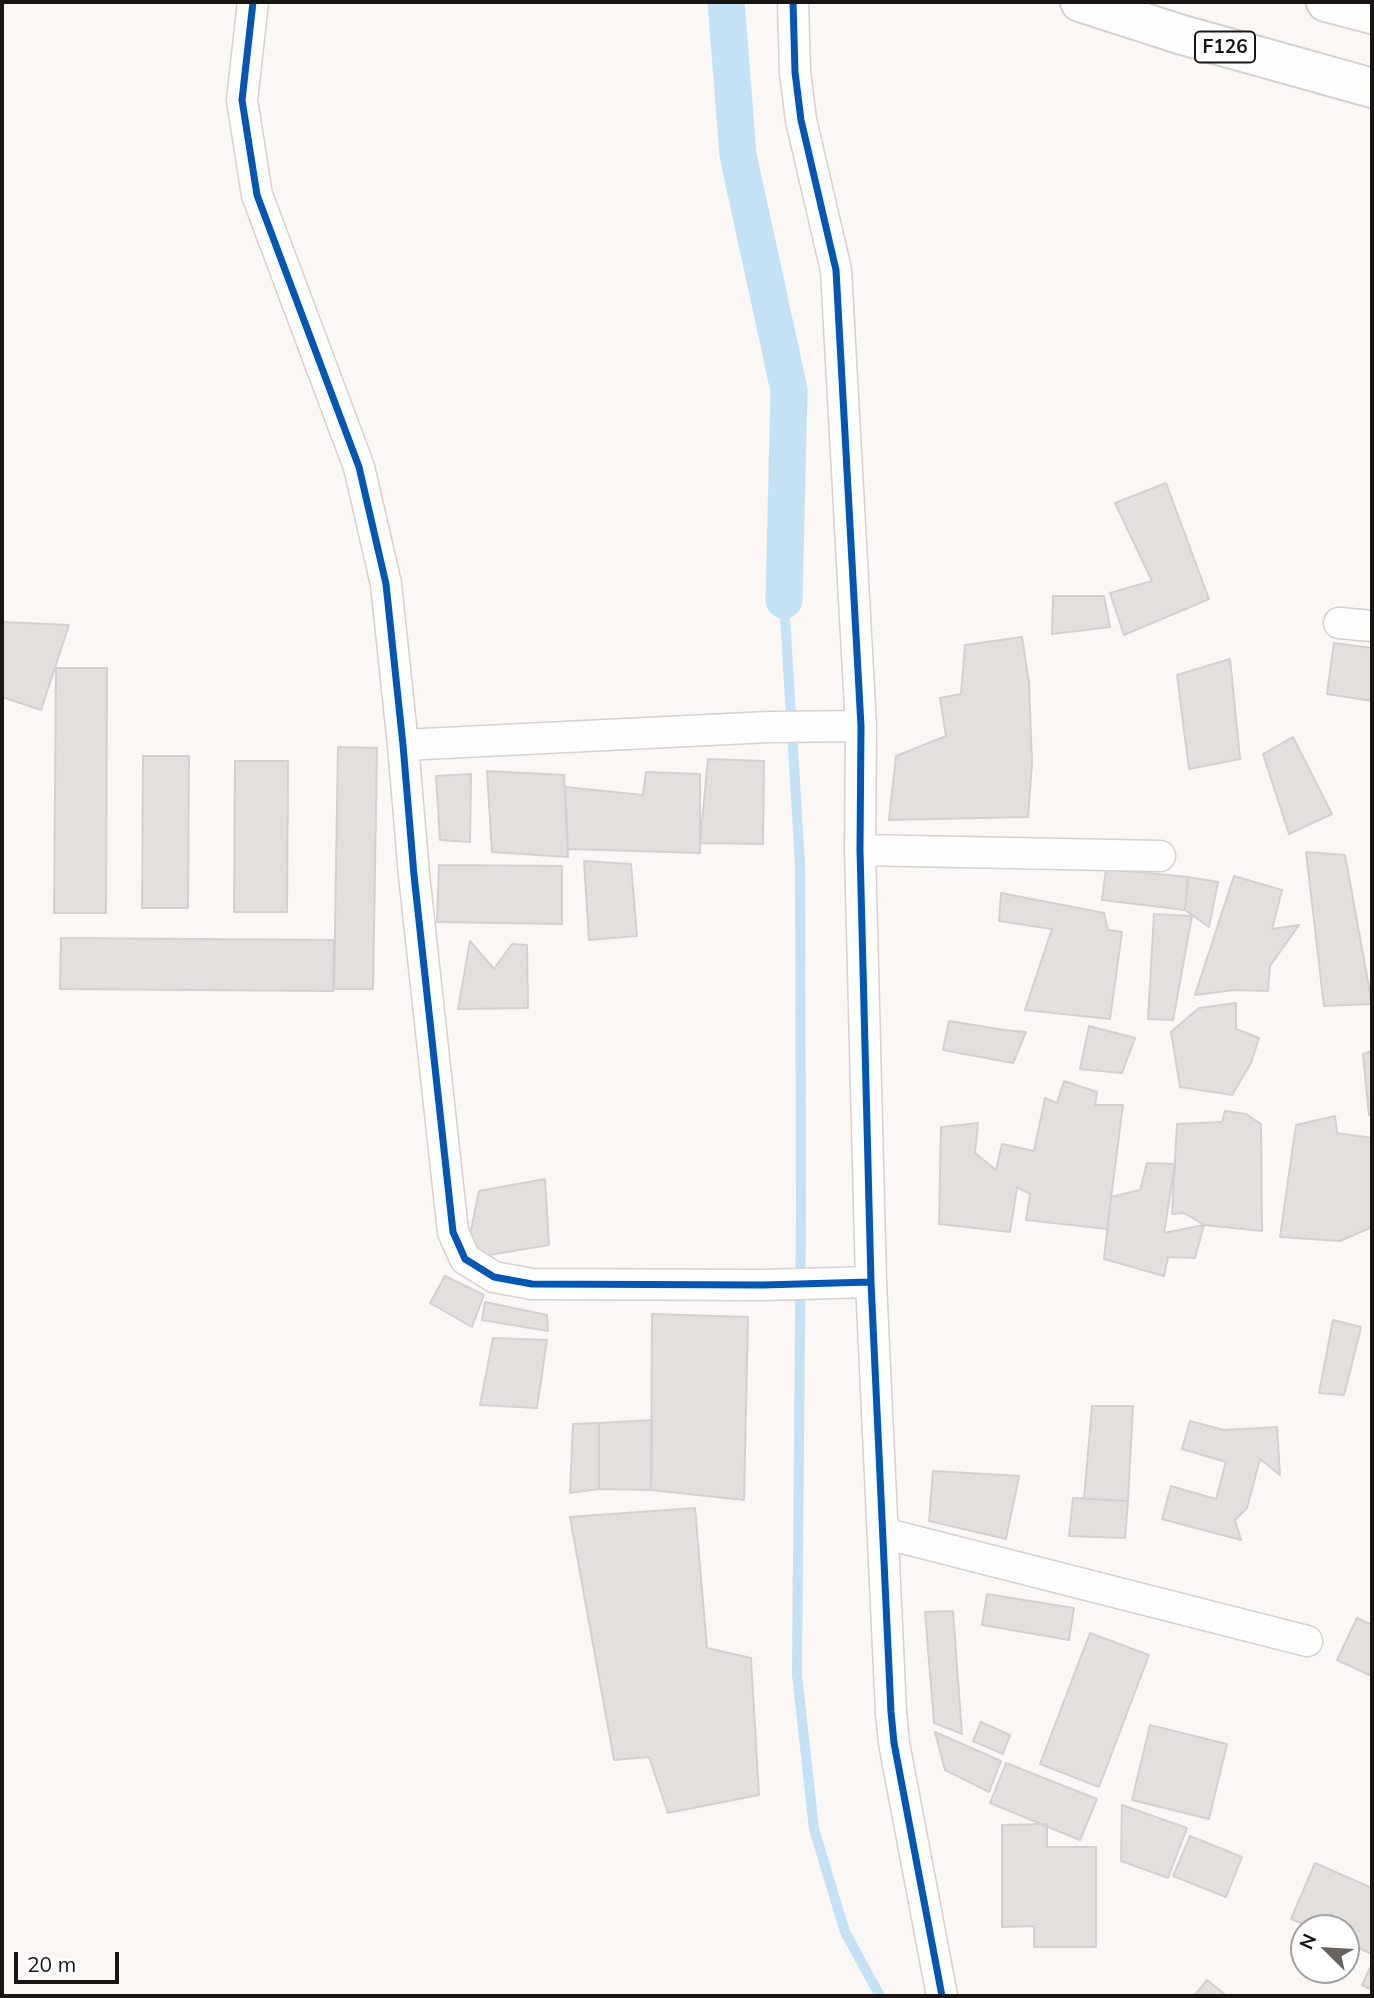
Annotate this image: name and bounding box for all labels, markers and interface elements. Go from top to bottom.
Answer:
road number: F126 [1195,32,1255,62]
north arrow [1290,1914,1360,1984]
text: N [1294,1930,1322,1953]
scale bar [18,1938,122,1982]
text: 20 m [27,1951,76,1977]

